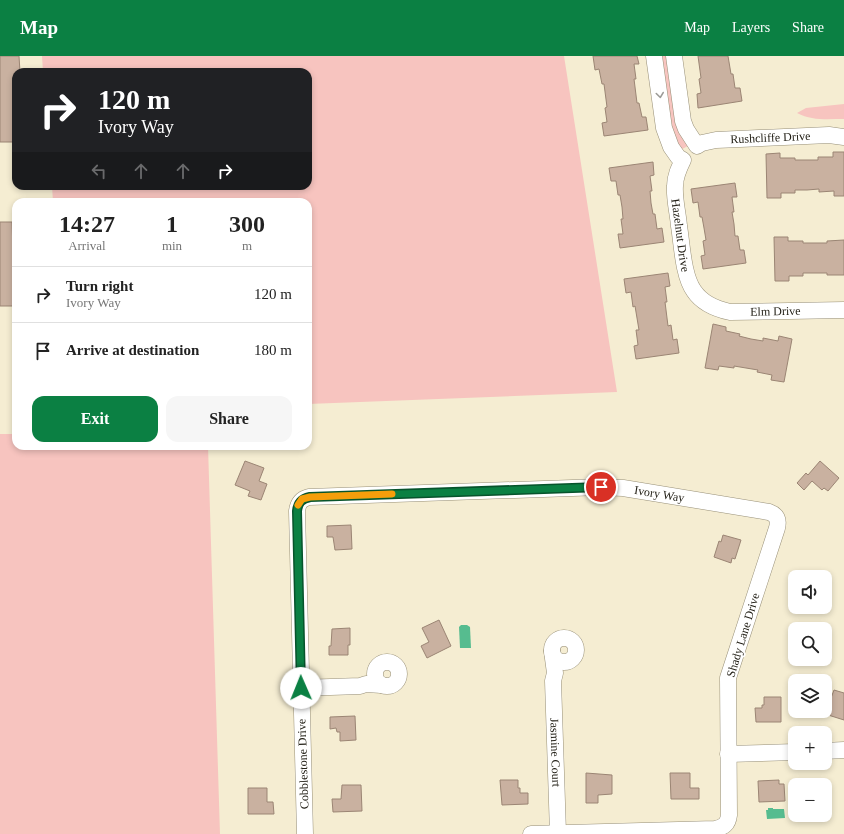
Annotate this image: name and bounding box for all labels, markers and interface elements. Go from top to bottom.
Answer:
text: Map [20,17,58,38]
text: Map [684,20,710,35]
text: Layers [732,20,770,35]
text: Share [792,20,824,35]
icon: right [32,84,84,136]
text: 120 m [98,84,170,115]
one-way arrow [655,92,664,98]
text: Ivory Way [98,117,174,137]
street label: Rushcliffe Drive [730,129,811,146]
icon: left [88,160,110,182]
icon: ahead [130,160,152,182]
icon: ahead [172,160,194,182]
icon: right [214,160,236,182]
street label: Hazelnut Drive [668,198,693,273]
text: 14:27 [59,211,115,237]
text: 1 [166,211,178,237]
text: 300 [229,211,265,237]
text: Arrival [68,238,106,253]
text: min [162,238,182,253]
text: m [242,238,252,253]
text: Turn right [66,278,133,294]
icon: right [32,284,54,306]
text: 120 m [254,286,292,302]
text: Ivory Way [66,295,121,310]
street label: Elm Drive [750,304,801,319]
icon: arrive [32,340,54,362]
text: Arrive at destination [66,342,199,358]
text: 180 m [254,342,292,358]
button: Exit [32,396,158,442]
button: Share [166,396,292,442]
pin [584,470,618,504]
icon: arrive [590,476,612,498]
street label: Ivory Way [633,483,685,505]
map controls [788,570,832,822]
button: sound [788,570,832,614]
street label: Shady Lane Drive [724,591,762,679]
button: search [788,622,832,666]
position arrow [280,667,322,709]
button: layers [788,674,832,718]
street label: Jasmine Court [547,718,564,788]
street label: Cobblestone Drive [294,719,312,809]
button: + [788,726,832,770]
button: − [788,778,832,822]

